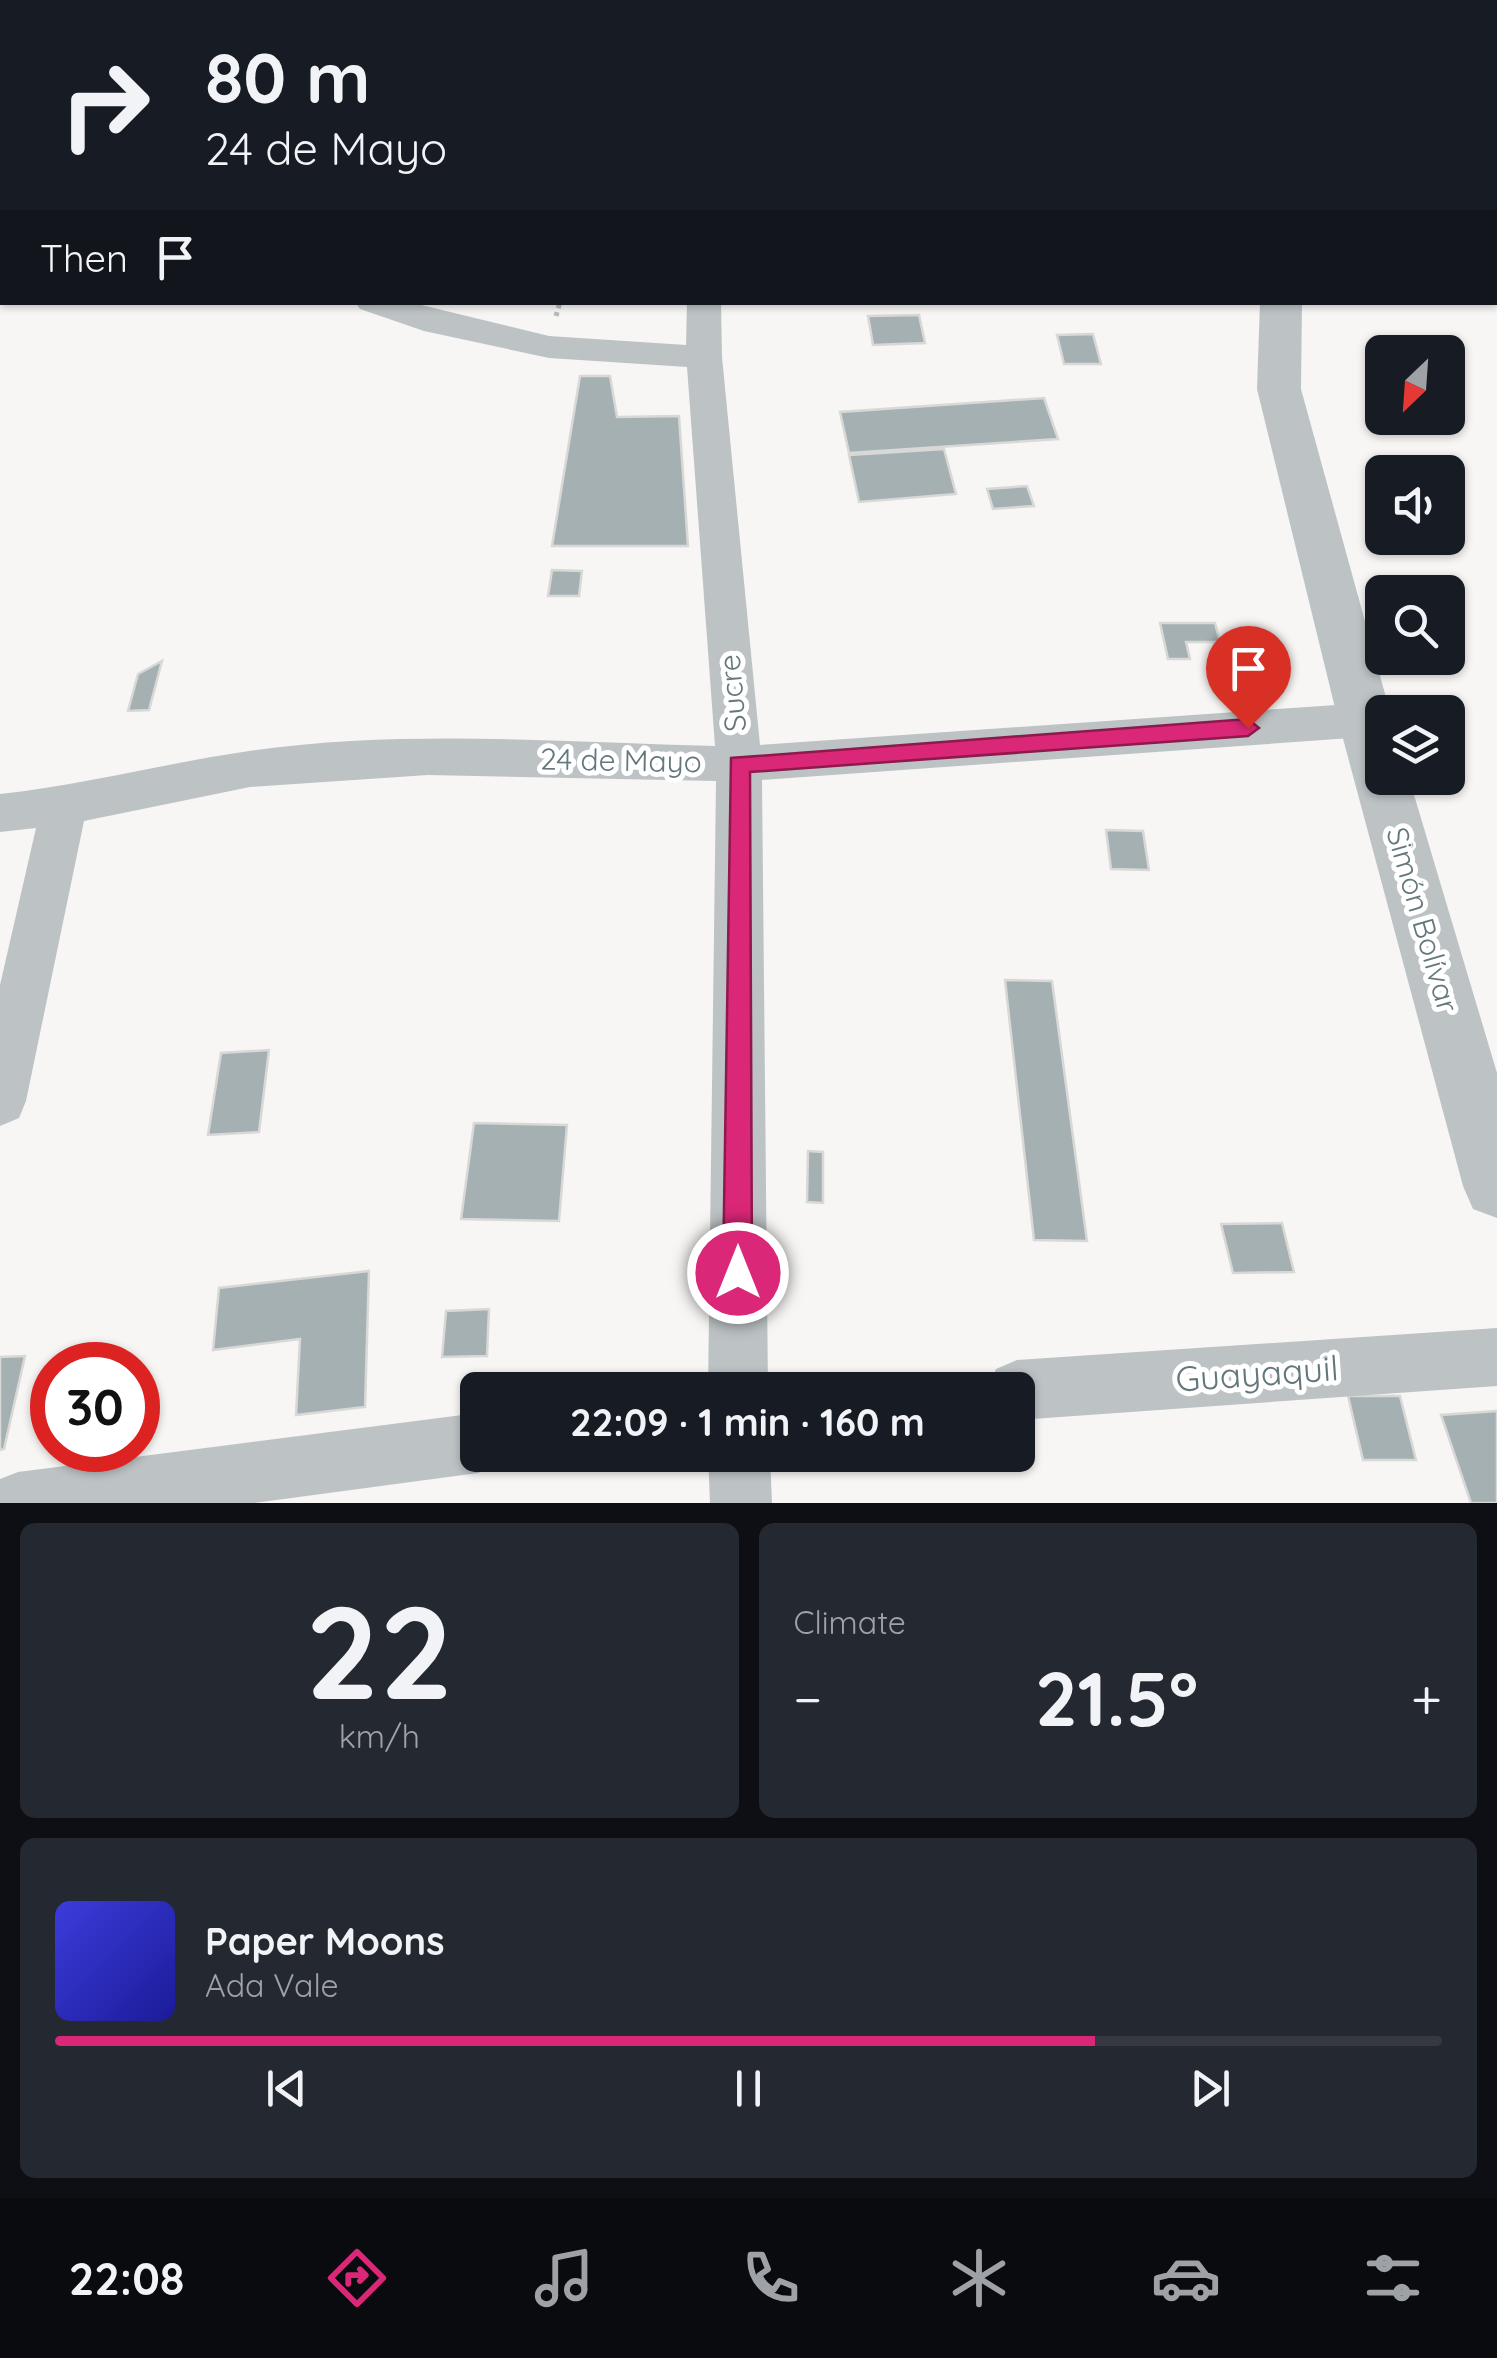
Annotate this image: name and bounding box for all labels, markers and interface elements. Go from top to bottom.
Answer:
text: 80 m [205,33,370,121]
icon: right [40,40,170,170]
text: 24 de Mayo [205,120,447,176]
icon: arrive [148,230,203,285]
text: Then [40,234,128,282]
north arrow [1365,335,1465,435]
map controls [1365,335,1465,795]
button: sound [1365,455,1465,555]
button: search [1365,575,1465,675]
pin [1206,626,1291,729]
icon: arrive [1221,641,1276,696]
street label: Sucre [710,653,754,733]
button: layers [1365,695,1465,795]
street label: 24 de Mayo [540,740,702,780]
street label: Simón Bolívar [1378,823,1468,1017]
position arrow [686,1221,790,1325]
speed limit sign: 30 [30,1342,160,1472]
street label: Guayaquil [1174,1345,1340,1401]
text: 22:09 · 1 min · 160 m [570,1398,925,1446]
text: 22 [305,1569,453,1732]
text: Climate [794,1602,906,1642]
text: 21.5° [1035,1651,1198,1745]
text: − [794,1664,822,1733]
text: + [1411,1664,1442,1733]
text: km/h [339,1716,420,1756]
text: Paper Moons [205,1917,445,1965]
text: Ada Vale [205,1965,339,2005]
icon: previous [259,2061,314,2116]
icon: pause [721,2061,776,2116]
icon: next [1183,2061,1238,2116]
icon: directions [322,2243,392,2313]
icon: music [529,2243,599,2313]
icon: phone [736,2243,806,2313]
icon: climate [944,2243,1014,2313]
icon: car [1151,2243,1221,2313]
icon: filters [1358,2243,1428,2313]
text: 22:08 [69,2250,184,2306]

